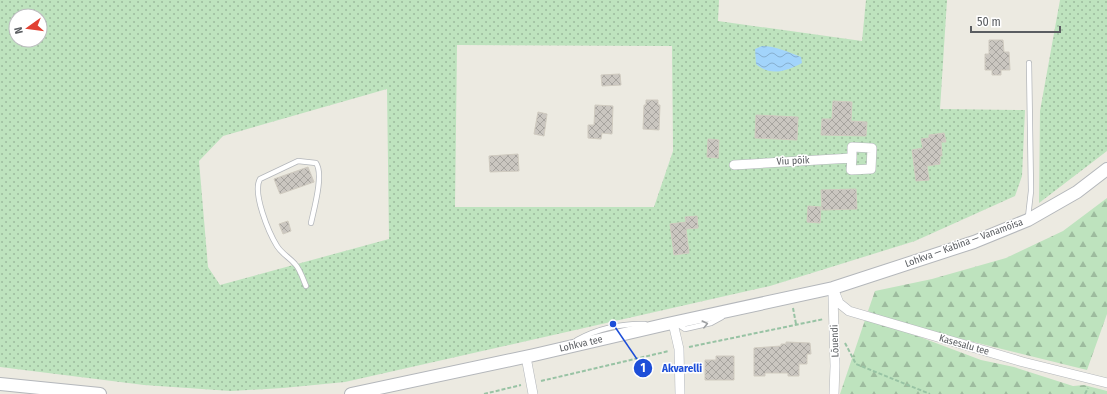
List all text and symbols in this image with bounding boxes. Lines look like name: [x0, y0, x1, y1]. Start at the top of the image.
north arrow: [8, 8, 48, 48]
scale bar: [971, 8, 1060, 34]
text: 50 m: [977, 15, 1001, 29]
text: N: [12, 26, 26, 35]
street label: Viu põik: [776, 154, 810, 168]
street label: Lohkva — Kabina — Vanamõisa: [903, 216, 1025, 270]
one-way arrow: [702, 320, 709, 328]
street label: Lõuendi: [828, 324, 842, 358]
street label: Kasesalu tee: [938, 332, 990, 358]
street label: Lohkva tee: [558, 333, 604, 355]
callout: Akvarelli: [633, 357, 710, 380]
text: 1: [640, 361, 646, 375]
text: Akvarelli: [661, 362, 702, 375]

